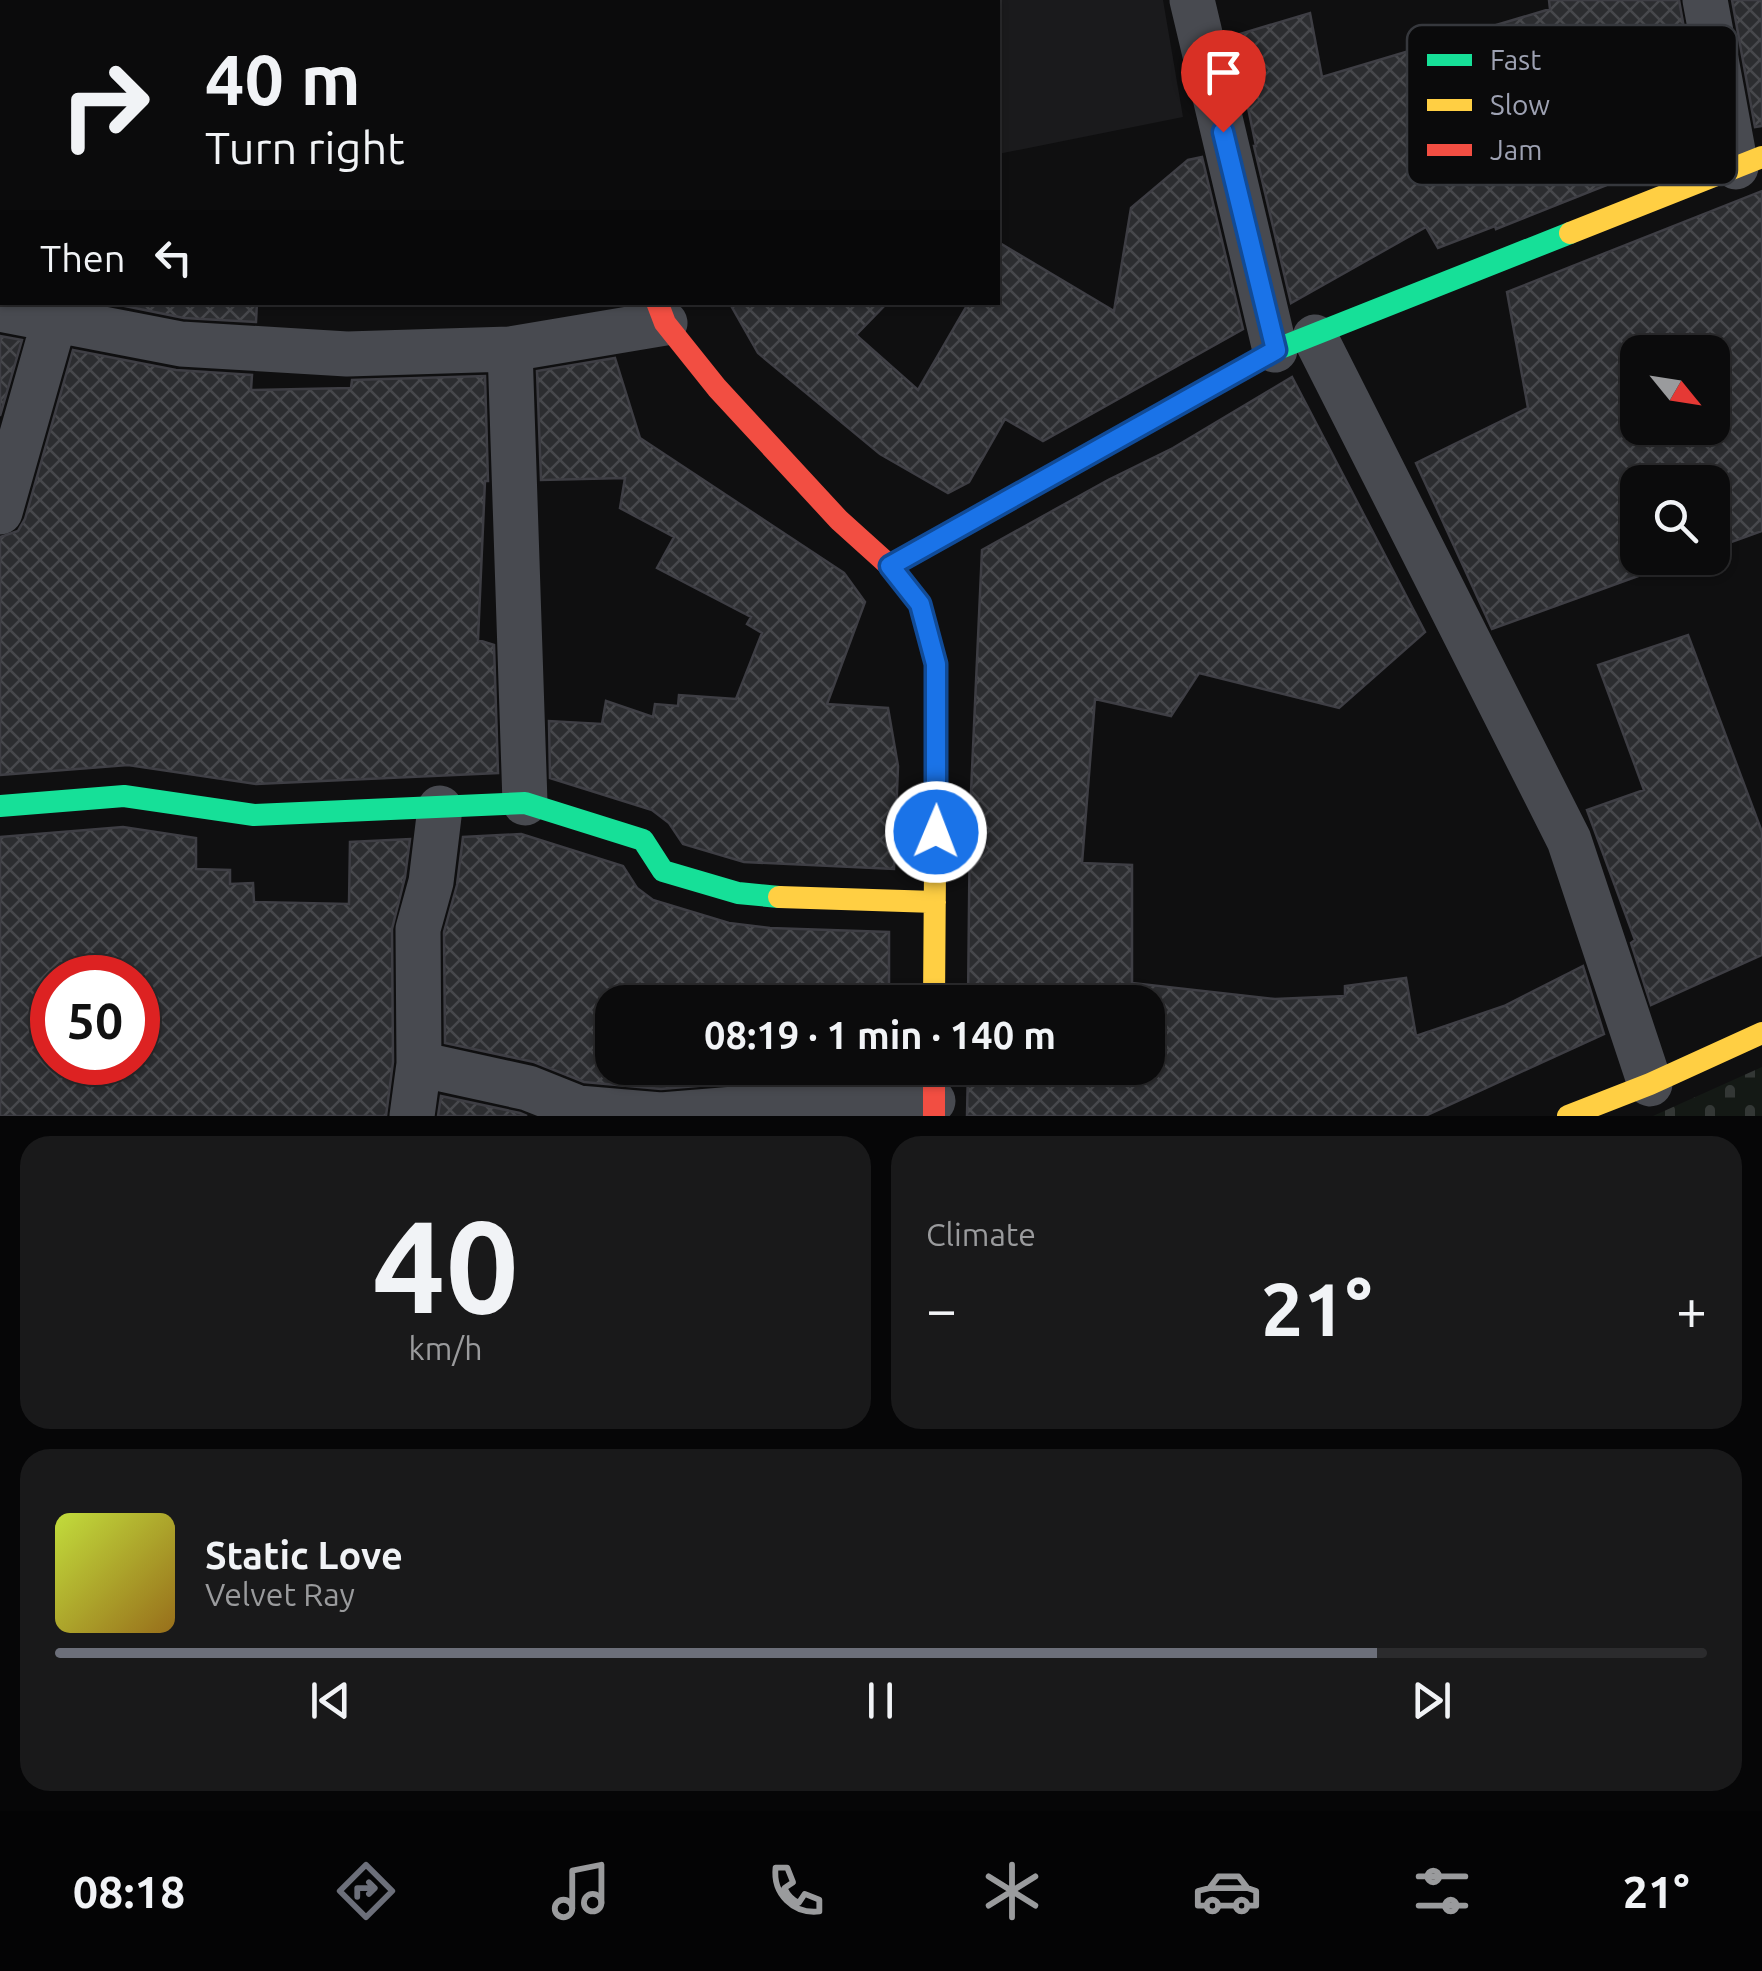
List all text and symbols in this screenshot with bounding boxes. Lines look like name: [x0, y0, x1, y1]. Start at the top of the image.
legend: [1407, 25, 1737, 185]
pin: [1181, 30, 1266, 133]
icon: right: [40, 40, 170, 170]
text: 40 m: [205, 40, 361, 118]
text: Fast: [1490, 44, 1541, 75]
icon: arrive: [1196, 45, 1251, 100]
text: Slow: [1490, 89, 1550, 120]
text: Turn right: [205, 122, 405, 173]
text: Jam: [1490, 134, 1542, 165]
icon: left: [146, 230, 201, 285]
text: Then: [40, 237, 126, 279]
north arrow: [1620, 335, 1730, 445]
map controls: [1620, 335, 1730, 575]
button: search: [1620, 465, 1730, 575]
position arrow: [884, 780, 988, 884]
speed limit sign: 50: [30, 955, 160, 1085]
text: 08:19 · 1 min · 140 m: [704, 1014, 1056, 1056]
text: 40: [372, 1192, 519, 1338]
text: Climate: [926, 1216, 1036, 1252]
text: 21°: [1261, 1266, 1372, 1350]
text: −: [926, 1278, 957, 1339]
text: +: [1676, 1278, 1707, 1339]
text: km/h: [409, 1330, 482, 1366]
text: Static Love: [205, 1534, 403, 1576]
text: Velvet Ray: [205, 1576, 355, 1612]
icon: previous: [303, 1673, 358, 1728]
icon: pause: [853, 1673, 908, 1728]
icon: next: [1404, 1673, 1459, 1728]
icon: directions: [331, 1856, 401, 1926]
icon: music: [546, 1856, 616, 1926]
icon: phone: [761, 1856, 831, 1926]
icon: climate: [977, 1856, 1047, 1926]
icon: car: [1192, 1856, 1262, 1926]
icon: filters: [1407, 1856, 1477, 1926]
text: 08:18: [73, 1866, 185, 1917]
text: 21°: [1623, 1866, 1689, 1917]

